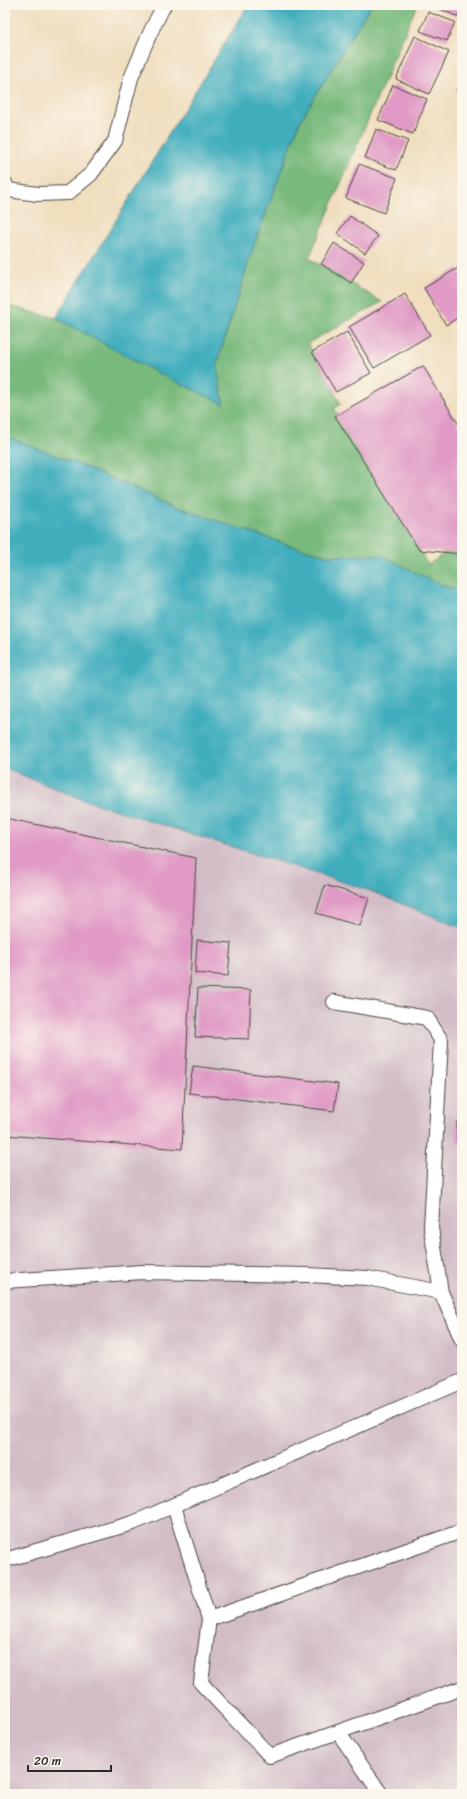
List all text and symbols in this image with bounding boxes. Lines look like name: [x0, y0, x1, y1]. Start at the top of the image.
scale bar: [28, 1747, 111, 1773]
text: 20 m: [34, 1750, 61, 1772]

